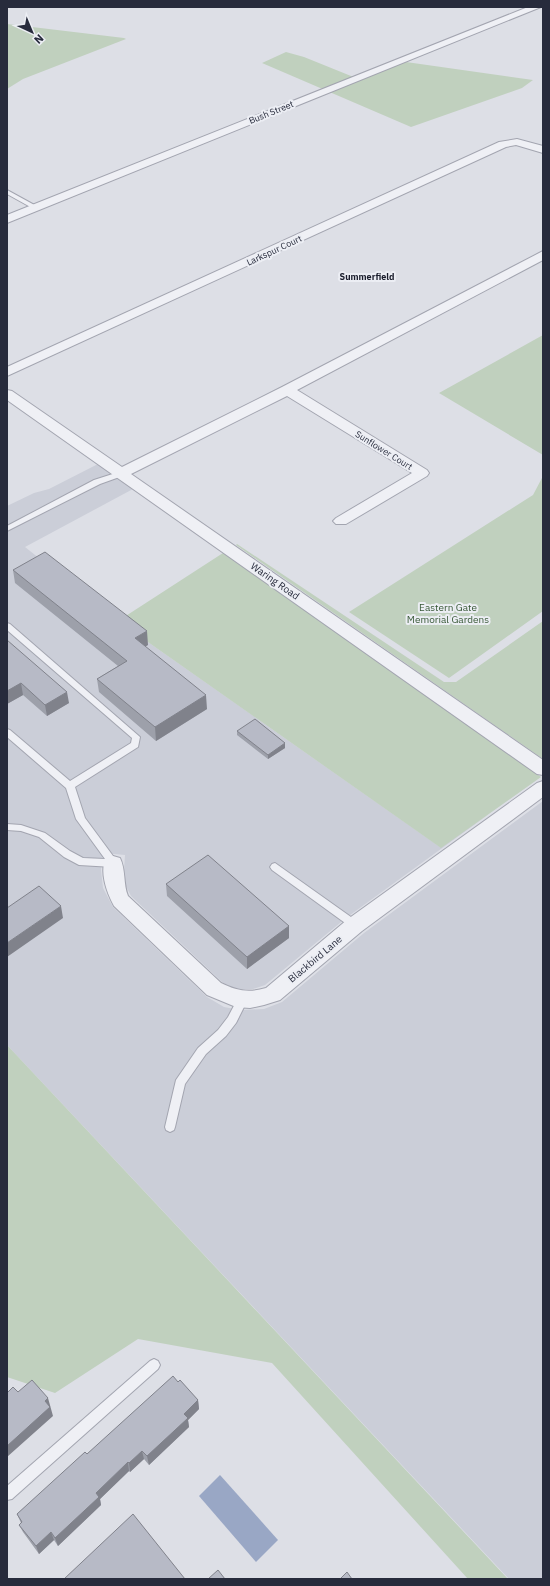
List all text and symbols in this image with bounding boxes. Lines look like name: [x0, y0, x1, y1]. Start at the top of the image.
north arrow: [12, 12, 52, 52]
text: N: [31, 31, 47, 47]
street label: Bush Street: [247, 98, 295, 126]
street label: Larkspur Court: [245, 232, 303, 268]
district label: Summerfield: [340, 271, 394, 282]
street label: Sunflower Court: [353, 428, 415, 472]
street label: Waring Road: [248, 559, 302, 603]
park label: Eastern Gate Memorial Gardens: [407, 601, 489, 626]
street label: Blackbird Lane: [285, 932, 345, 985]

